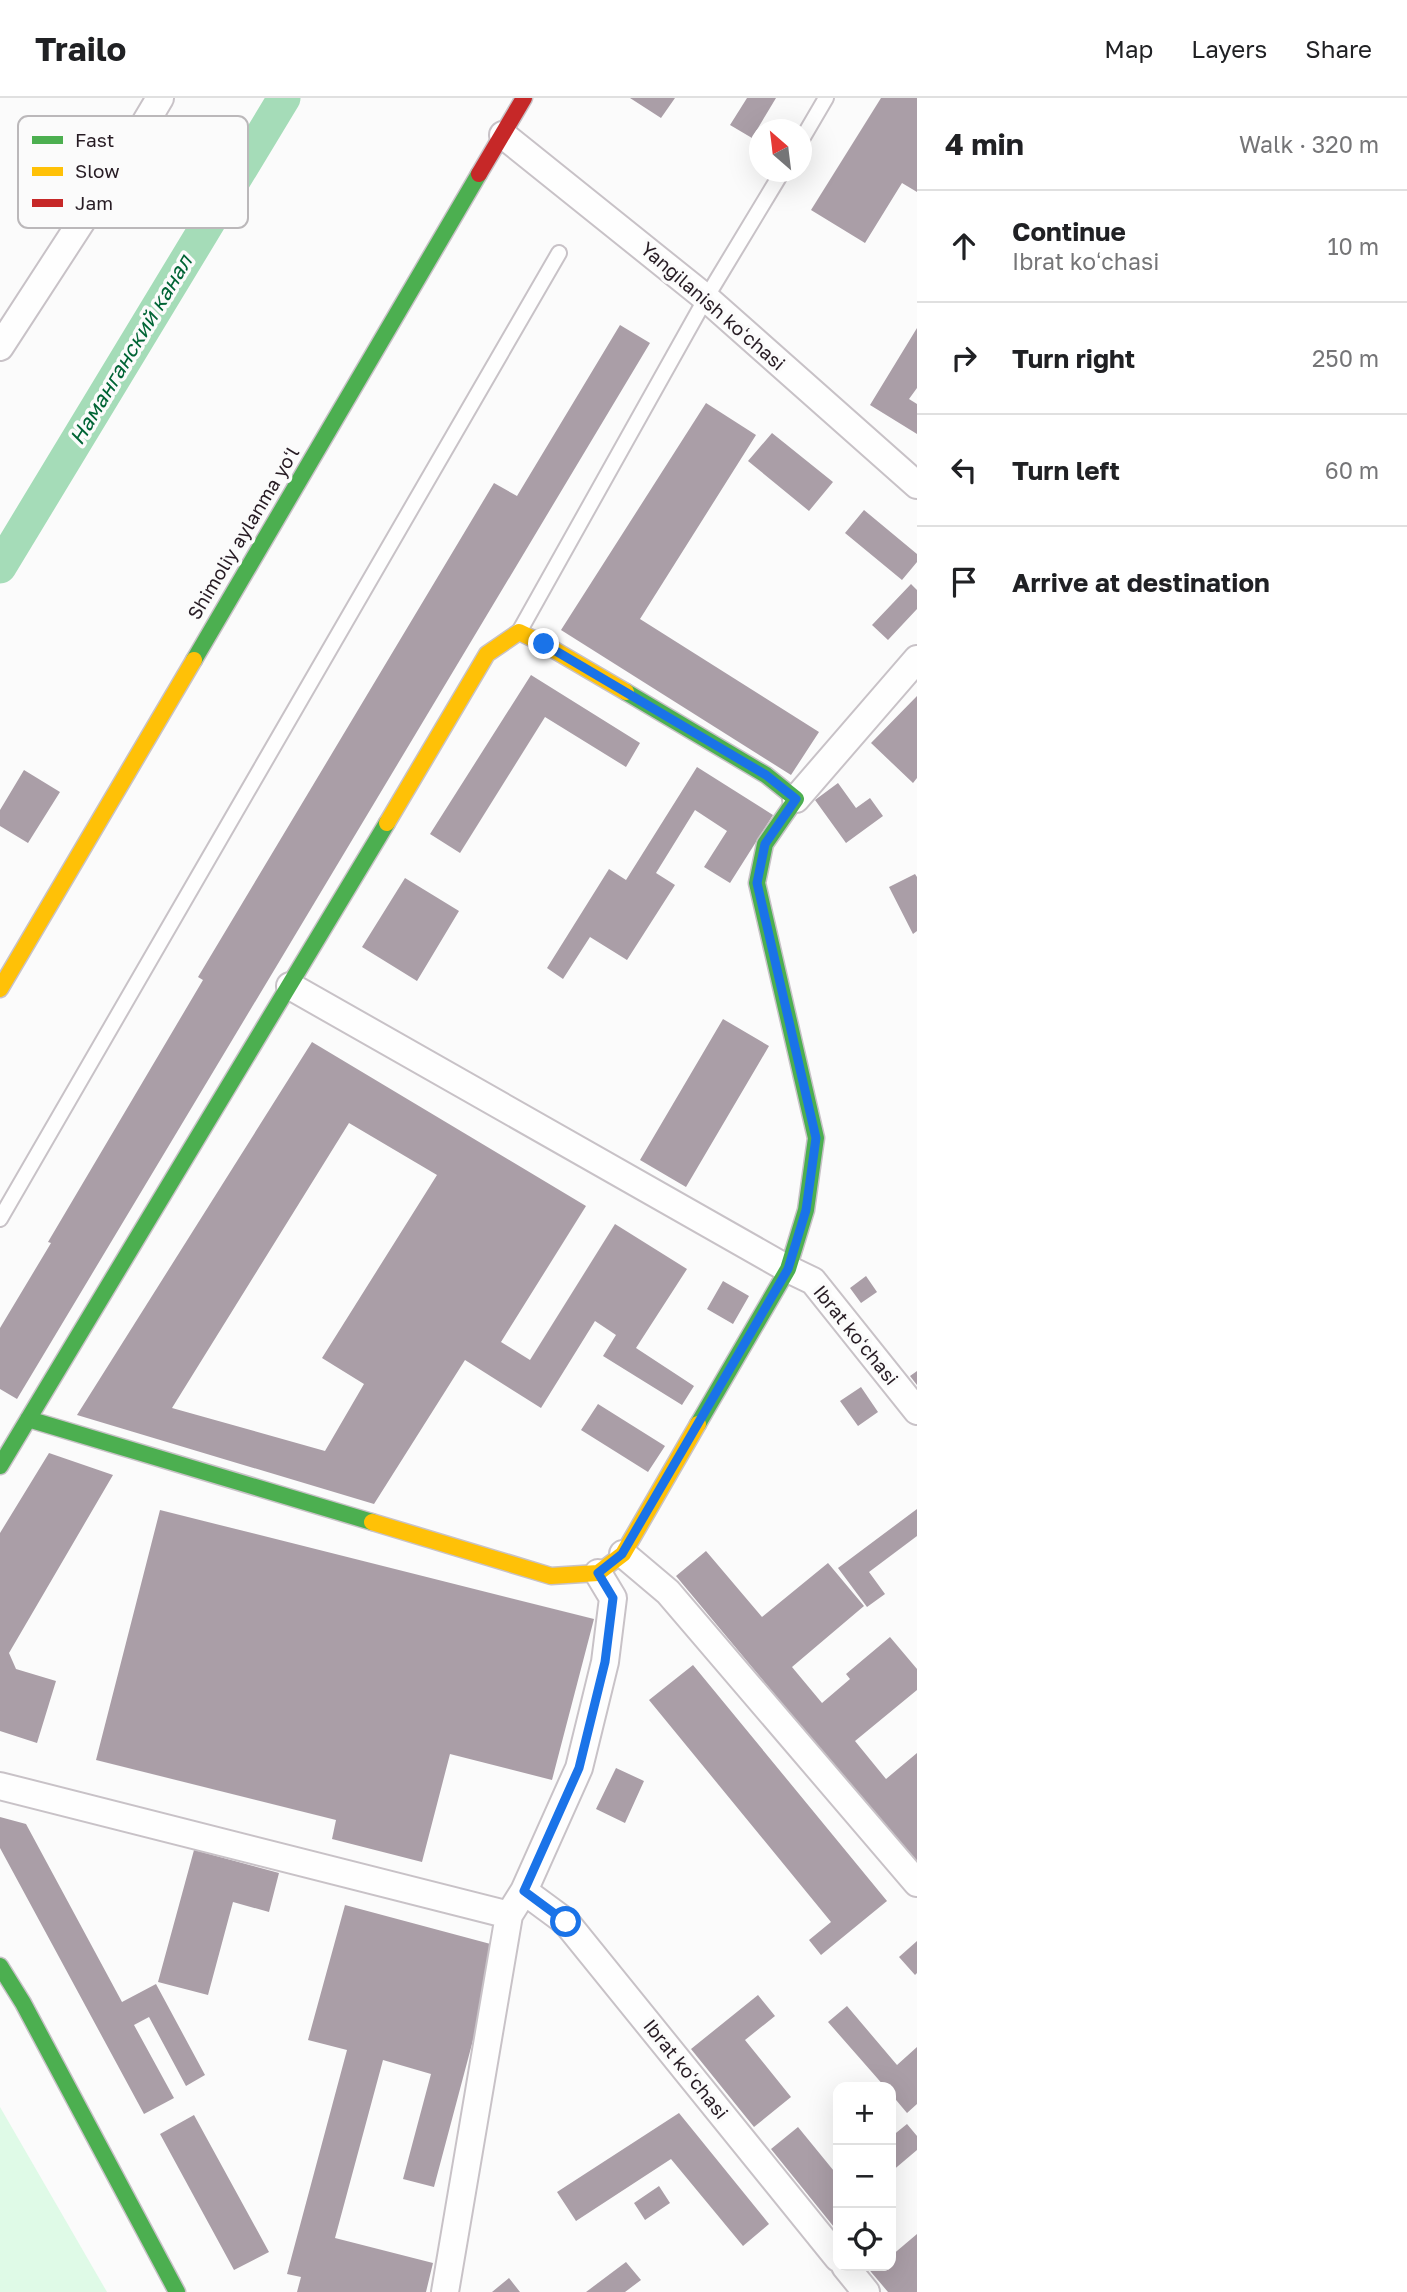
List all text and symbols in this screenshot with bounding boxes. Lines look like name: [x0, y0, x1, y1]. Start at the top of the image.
text: Trailo: [35, 29, 126, 68]
text: Map: [1104, 34, 1153, 63]
text: Layers: [1191, 34, 1267, 63]
text: Share: [1305, 34, 1372, 63]
legend: [18, 116, 248, 228]
north arrow: [749, 119, 812, 182]
text: 4 min: [945, 126, 1024, 162]
text: Fast: [75, 128, 114, 151]
text: Walk · 320 m: [1239, 130, 1379, 158]
text: Slow: [75, 159, 120, 182]
text: Jam: [75, 191, 113, 214]
text: Continue: [1012, 216, 1126, 247]
icon: ahead: [945, 227, 983, 265]
text: 10 m: [1327, 232, 1379, 260]
street label: Yangilanish koʻchasi: [636, 237, 790, 375]
text: Ibrat koʻchasi: [1012, 247, 1159, 275]
water label: Наманганский канал: [63, 248, 198, 449]
icon: right: [945, 339, 983, 377]
text: Turn right: [1012, 343, 1135, 374]
text: 250 m: [1312, 344, 1379, 372]
street label: Shimoliy aylanma yoʻl: [182, 442, 303, 623]
icon: left: [945, 451, 983, 489]
text: Turn left: [1012, 455, 1120, 486]
text: 60 m: [1325, 456, 1379, 484]
icon: arrive: [945, 563, 983, 601]
text: Arrive at destination: [1012, 567, 1270, 598]
route end: [528, 628, 559, 659]
street label: Ibrat koʻchasi: [809, 1280, 904, 1389]
route start: [550, 1906, 581, 1937]
street label: Ibrat koʻchasi: [639, 2014, 734, 2123]
map controls: [833, 2082, 896, 2271]
button: +: [833, 2082, 896, 2145]
button: −: [833, 2145, 896, 2208]
button: locate: [833, 2208, 896, 2271]

